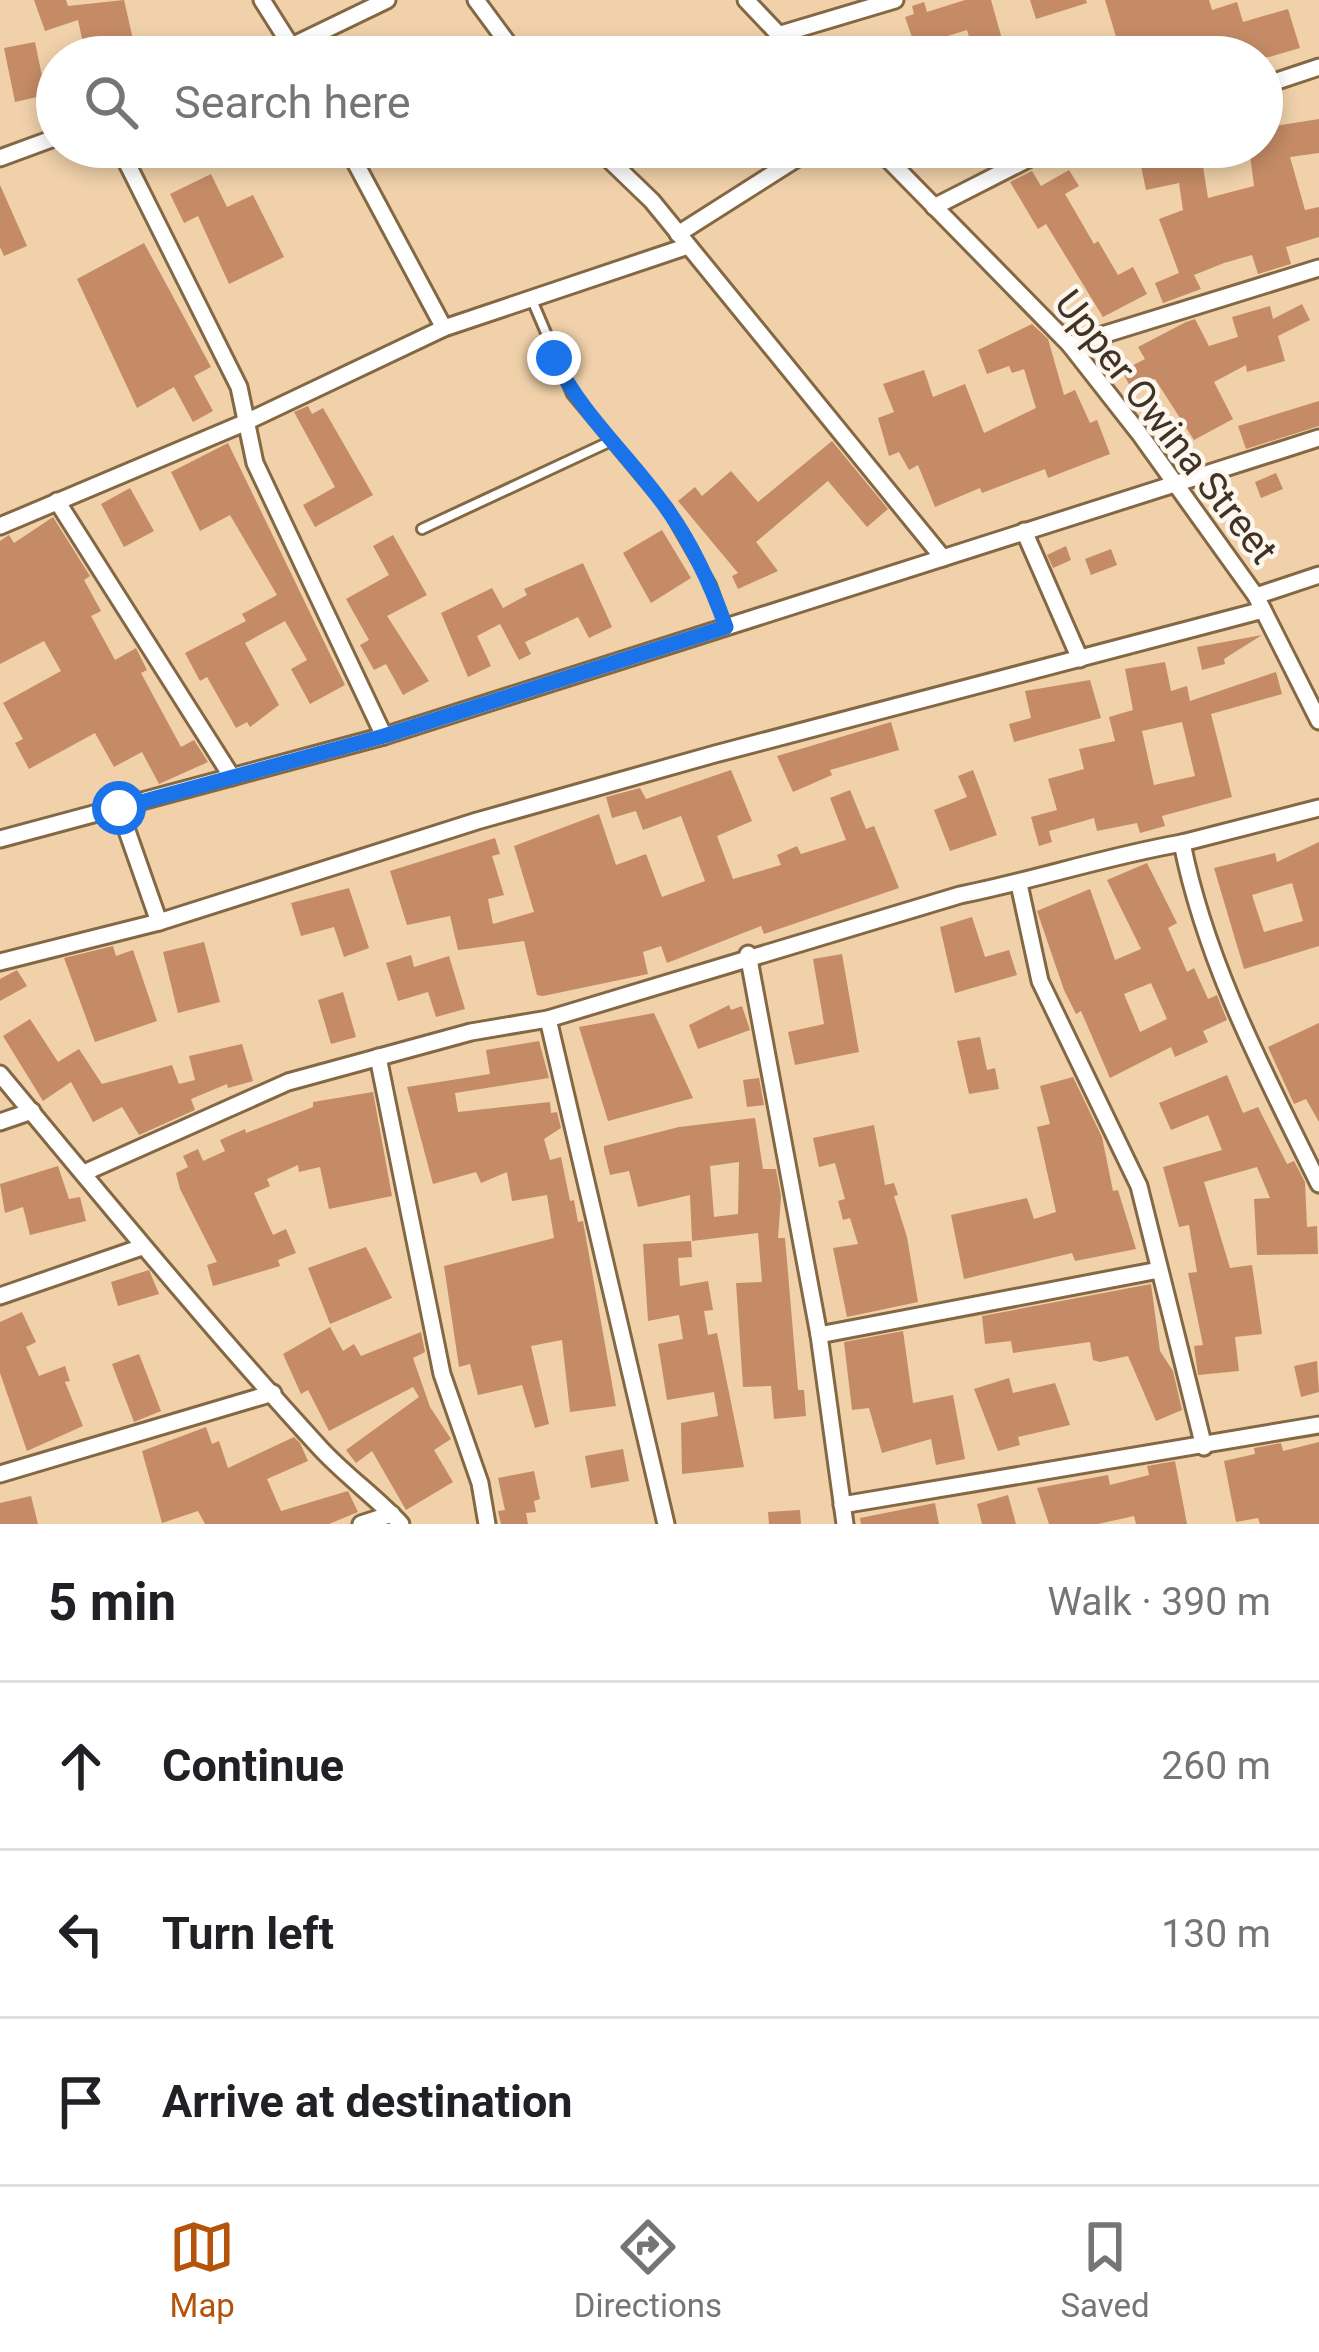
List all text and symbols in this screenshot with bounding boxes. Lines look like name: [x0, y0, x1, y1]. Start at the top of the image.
search box: [36, 36, 1283, 168]
icon: search: [78, 69, 144, 135]
text: Search here: [174, 76, 411, 129]
street label: Upper Owina Street: [1045, 281, 1287, 573]
route end: [527, 331, 581, 385]
route start: [92, 781, 146, 835]
text: 5 min: [48, 1573, 176, 1632]
text: Walk · 390 m: [1047, 1579, 1271, 1625]
icon: ahead: [48, 1733, 114, 1799]
text: Continue: [162, 1739, 344, 1792]
text: 260 m: [1161, 1743, 1271, 1789]
icon: left: [48, 1901, 114, 1967]
text: Turn left: [162, 1907, 334, 1960]
text: 130 m: [1161, 1911, 1271, 1957]
icon: arrive: [48, 2069, 114, 2135]
text: Arrive at destination: [162, 2075, 573, 2128]
tab: Map: [169, 2214, 235, 2325]
tab: Directions: [574, 2214, 722, 2325]
tab: Saved: [1061, 2214, 1150, 2325]

